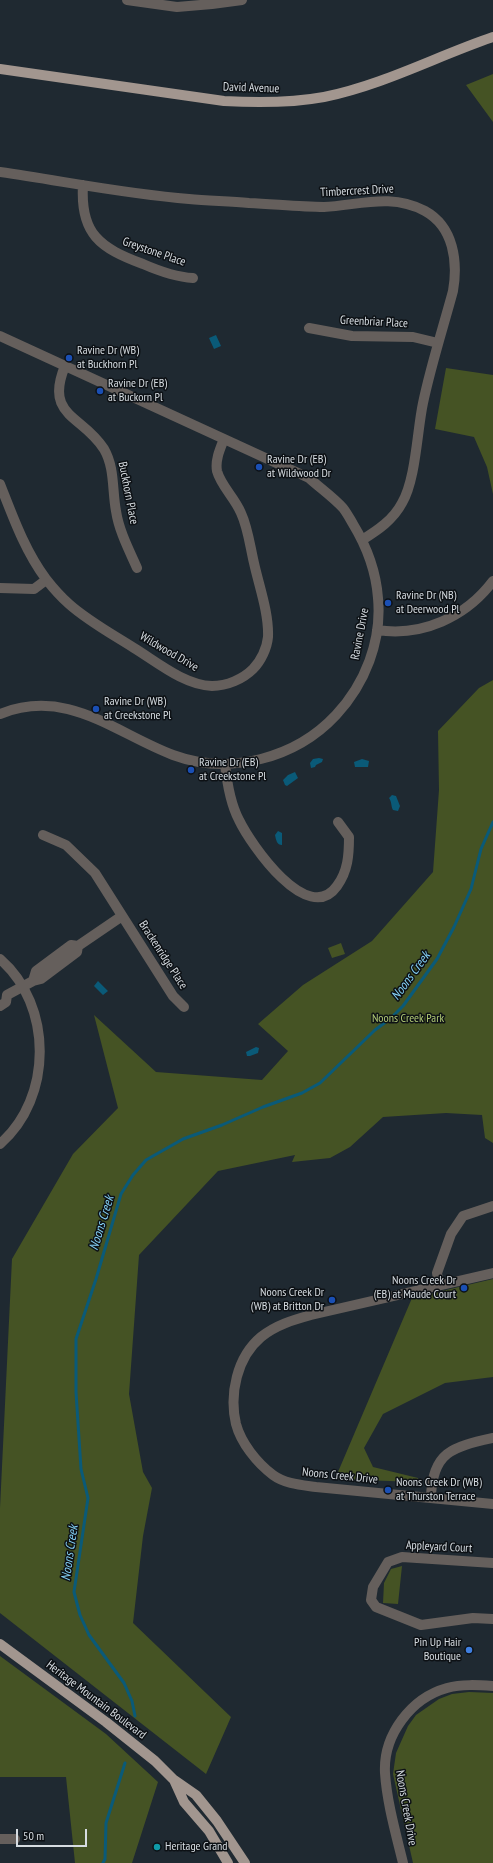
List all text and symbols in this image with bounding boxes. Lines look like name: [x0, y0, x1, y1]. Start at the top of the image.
street label: David Avenue: [223, 80, 279, 96]
street label: Timbercrest Drive: [320, 182, 394, 200]
street label: Greystone Place: [121, 234, 187, 270]
street label: Greenbriar Place: [340, 313, 408, 331]
place label: Ravine Dr (WB) at Buckhorn Pl: [77, 344, 139, 372]
marker: Ravine Dr (WB) at Buckhorn Pl: [64, 353, 74, 363]
place label: Ravine Dr (EB) at Buckorn Pl: [108, 377, 167, 405]
marker: Ravine Dr (EB) at Buckorn Pl: [95, 386, 105, 396]
place label: Ravine Dr (EB) at Wildwood Dr: [267, 453, 331, 481]
street label: Buckhorn Place: [115, 461, 141, 525]
marker: Ravine Dr (EB) at Wildwood Dr: [254, 462, 264, 472]
place label: Ravine Dr (NB) at Deerwood Pl: [396, 589, 459, 617]
marker: Ravine Dr (NB) at Deerwood Pl: [383, 598, 393, 608]
street label: Ravine Drive: [348, 607, 372, 661]
street label: Wildwood Drive: [137, 629, 201, 675]
place label: Ravine Dr (WB) at Creekstone Pl: [104, 695, 171, 723]
marker: Ravine Dr (WB) at Creekstone Pl: [91, 704, 101, 714]
place label: Ravine Dr (EB) at Creekstone Pl: [199, 756, 266, 784]
marker: Ravine Dr (EB) at Creekstone Pl: [186, 765, 196, 775]
street label: Brackenridge Place: [136, 918, 190, 992]
water label: Noons Creek: [388, 949, 434, 1003]
park label: Noons Creek Park: [372, 1012, 444, 1026]
water label: Noons Creek: [86, 1194, 118, 1252]
place label: Noons Creek Dr (EB) at Maude Court: [374, 1274, 456, 1302]
marker: Noons Creek Dr (EB) at Maude Court: [459, 1283, 469, 1293]
place label: Noons Creek Dr (WB) at Britton Dr: [251, 1286, 324, 1314]
marker: Noons Creek Dr (WB) at Britton Dr: [327, 1295, 337, 1305]
street label: Noons Creek Drive: [301, 1465, 379, 1487]
place label: Noons Creek Dr (WB) at Thurston Terrace: [396, 1476, 482, 1504]
marker: Noons Creek Dr (WB) at Thurston Terrace: [383, 1485, 393, 1495]
water label: Noons Creek: [58, 1524, 82, 1582]
street label: Appleyard Court: [405, 1538, 473, 1556]
place label: Pin Up Hair Boutique: [414, 1636, 461, 1664]
marker: Pin Up Hair Boutique: [464, 1645, 474, 1655]
street label: Heritage Mountain Boulevard: [43, 1658, 149, 1742]
street label: Noons Creek Drive: [392, 1769, 420, 1847]
scale bar: [18, 1821, 89, 1847]
text: 50 m: [23, 1828, 44, 1843]
place label: Heritage Grand: [165, 1840, 228, 1854]
marker: Heritage Grand: [152, 1842, 162, 1852]

